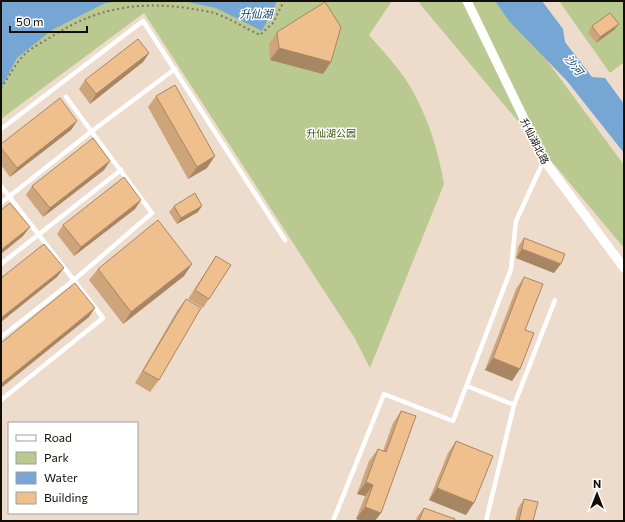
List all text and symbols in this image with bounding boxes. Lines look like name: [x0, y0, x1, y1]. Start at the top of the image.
water label: 升仙湖: [240, 7, 274, 20]
scale bar: [10, 8, 87, 34]
text: 50 m: [16, 14, 44, 28]
water label: 沙河: [562, 52, 588, 79]
street label: 升仙湖北路: [518, 116, 552, 166]
park label: 升仙湖公园: [306, 127, 356, 139]
legend: [8, 422, 138, 514]
text: Road: [44, 430, 72, 444]
text: Park: [44, 450, 70, 464]
text: Water: [44, 470, 78, 484]
north arrow: [577, 474, 617, 514]
text: N: [593, 477, 601, 490]
text: Building: [44, 490, 88, 504]

